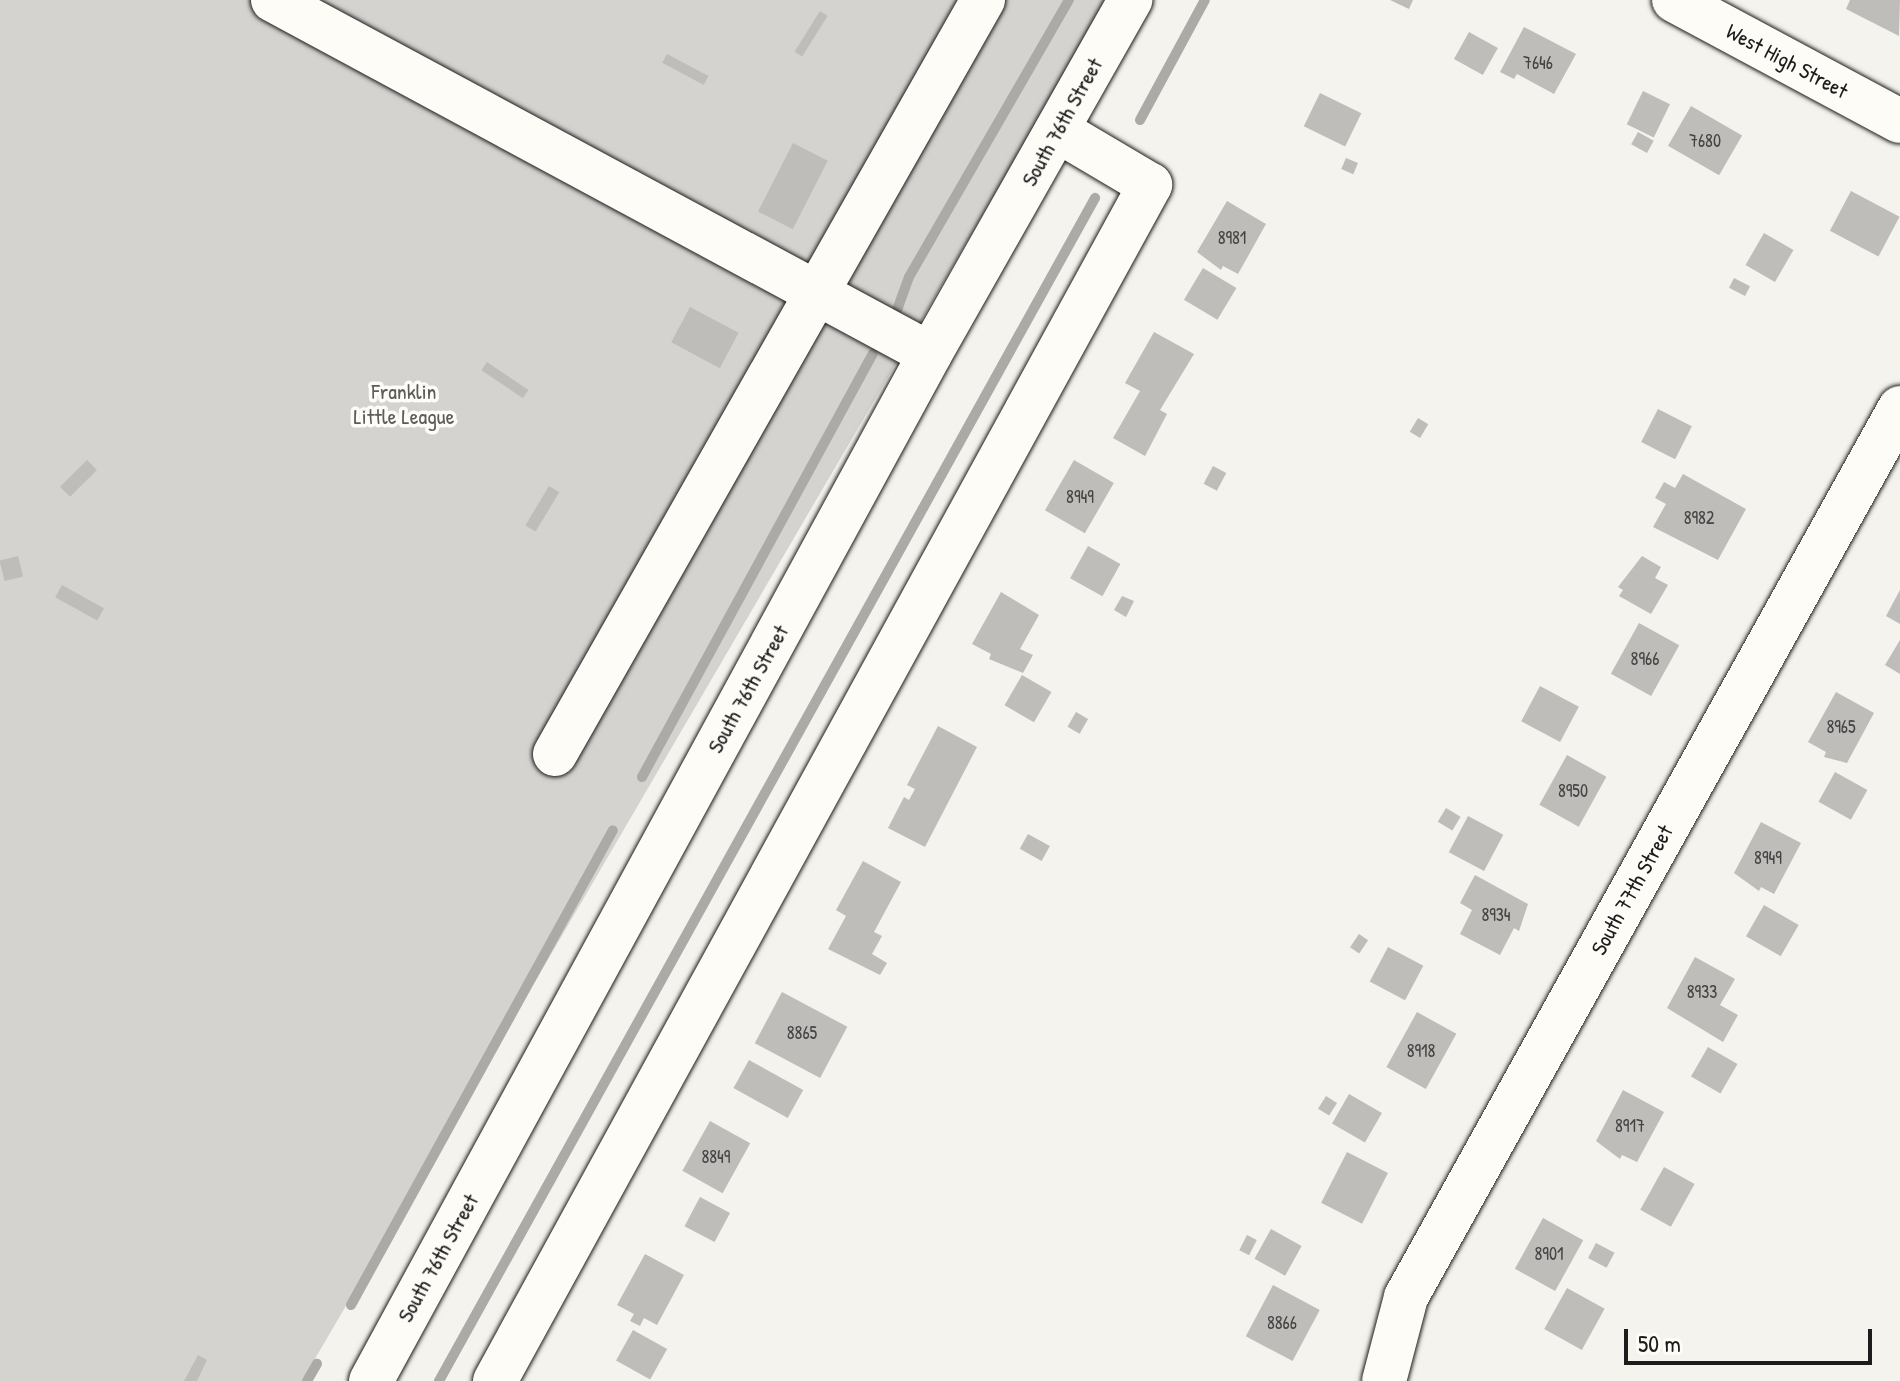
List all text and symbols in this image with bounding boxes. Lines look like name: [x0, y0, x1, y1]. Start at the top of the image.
street label: West High Street: [1722, 18, 1852, 104]
house number: 7646: [1523, 52, 1553, 74]
street label: South 76th Street: [1016, 53, 1108, 191]
house number: 7680: [1689, 130, 1721, 152]
house number: 8981: [1218, 227, 1246, 249]
park label: Franklin Little League: [354, 378, 454, 430]
house number: 8949: [1066, 486, 1094, 508]
house number: 8982: [1684, 507, 1714, 529]
street label: South 76th Street: [702, 620, 794, 758]
house number: 8966: [1631, 648, 1659, 670]
house number: 8965: [1826, 716, 1856, 738]
house number: 8950: [1558, 780, 1588, 802]
street label: South 77th Street: [1585, 820, 1679, 960]
house number: 8949: [1754, 847, 1782, 869]
house number: 8934: [1481, 904, 1511, 926]
house number: 8933: [1687, 981, 1717, 1003]
house number: 8865: [787, 1022, 817, 1044]
house number: 8918: [1407, 1040, 1435, 1062]
house number: 8917: [1615, 1115, 1645, 1137]
house number: 8849: [702, 1146, 730, 1168]
street label: South 76th Street: [392, 1189, 484, 1327]
house number: 8901: [1535, 1243, 1563, 1265]
house number: 8866: [1267, 1312, 1297, 1334]
scale bar: [1628, 1313, 1876, 1363]
text: 50 m: [1638, 1327, 1681, 1359]

